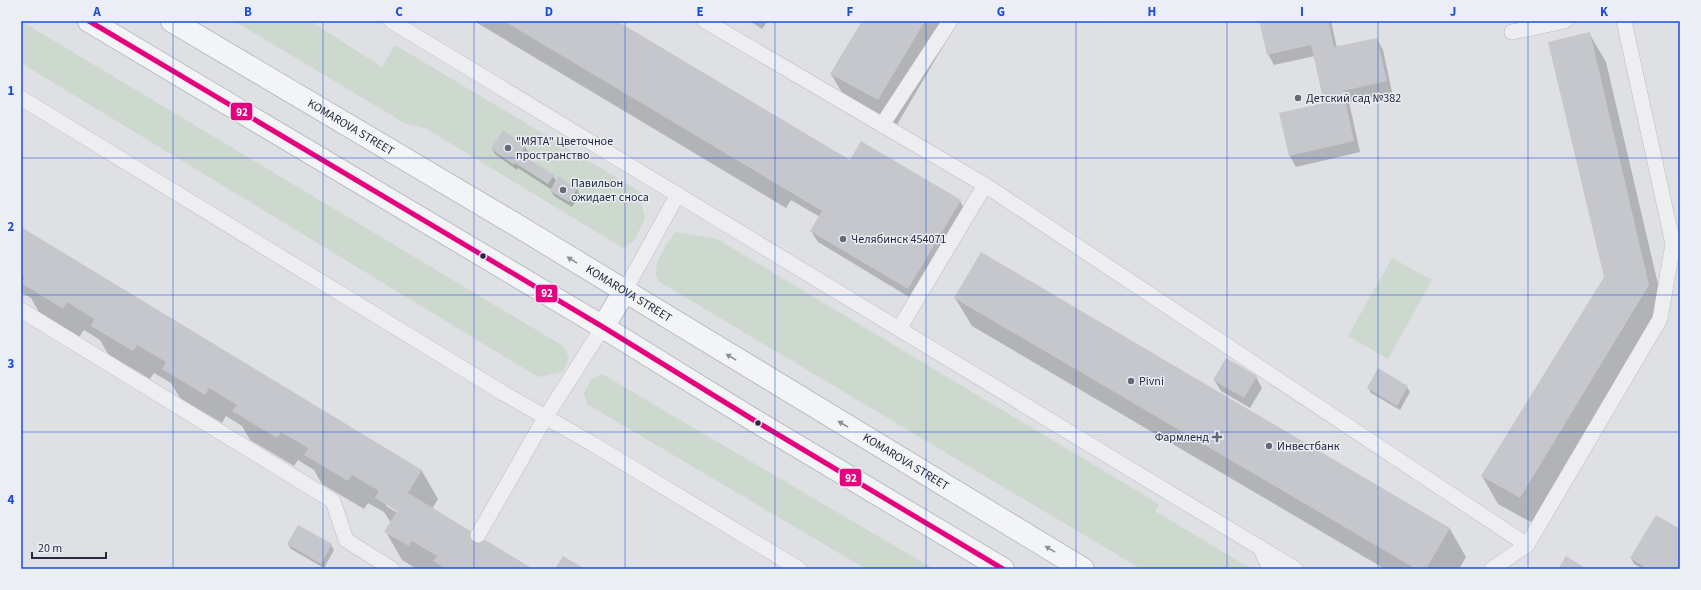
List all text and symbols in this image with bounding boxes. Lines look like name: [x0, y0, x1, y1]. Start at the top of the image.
text: A: [92, 3, 101, 21]
text: B: [244, 3, 252, 21]
text: C: [395, 3, 403, 21]
text: D: [545, 3, 553, 21]
text: E: [696, 3, 704, 21]
text: F: [847, 3, 854, 21]
text: G: [997, 3, 1005, 21]
text: H: [1148, 3, 1156, 21]
text: I: [1300, 3, 1304, 21]
text: J: [1450, 3, 1456, 21]
text: K: [1600, 3, 1609, 21]
text: 1: [8, 82, 15, 100]
place label: Детский сад №382: [1306, 90, 1401, 107]
marker: Детский сад №382: [1293, 93, 1303, 103]
street label: KOMAROVA STREET: [304, 95, 398, 160]
line badge: 92: [230, 102, 253, 121]
text: 92: [236, 105, 248, 120]
place label: "МЯТА" Цветочное пространство: [516, 133, 613, 164]
marker: "МЯТА" Цветочное пространство: [503, 143, 513, 153]
place label: Павильон ожидает сноса: [571, 175, 649, 206]
marker: Павильон ожидает сноса: [558, 185, 568, 195]
text: 2: [8, 218, 15, 236]
place label: Челябинск 454071: [851, 231, 946, 248]
marker: Челябинск 454071: [838, 234, 848, 244]
unlabelled marker: [478, 251, 488, 261]
one-way arrow: [567, 256, 577, 264]
street label: KOMAROVA STREET: [582, 261, 676, 327]
line badge: 92: [535, 284, 558, 303]
text: 92: [541, 286, 553, 301]
one-way arrow: [725, 353, 737, 360]
text: 3: [8, 355, 15, 373]
place label: Pivni: [1139, 373, 1164, 390]
marker: Pivni: [1126, 376, 1136, 386]
unlabelled marker: [753, 418, 763, 428]
one-way arrow: [837, 420, 849, 427]
street label: KOMAROVA STREET: [859, 429, 953, 495]
place label: Фармленд: [1155, 429, 1210, 446]
marker: Фармленд: [1212, 432, 1222, 442]
place label: Инвестбанк: [1277, 438, 1340, 455]
marker: Инвестбанк: [1264, 441, 1274, 451]
line badge: 92: [839, 468, 862, 487]
text: 92: [845, 471, 857, 486]
text: 4: [8, 491, 15, 509]
scale bar: [32, 534, 106, 560]
text: 20 m: [38, 540, 62, 557]
one-way arrow: [1044, 545, 1056, 552]

